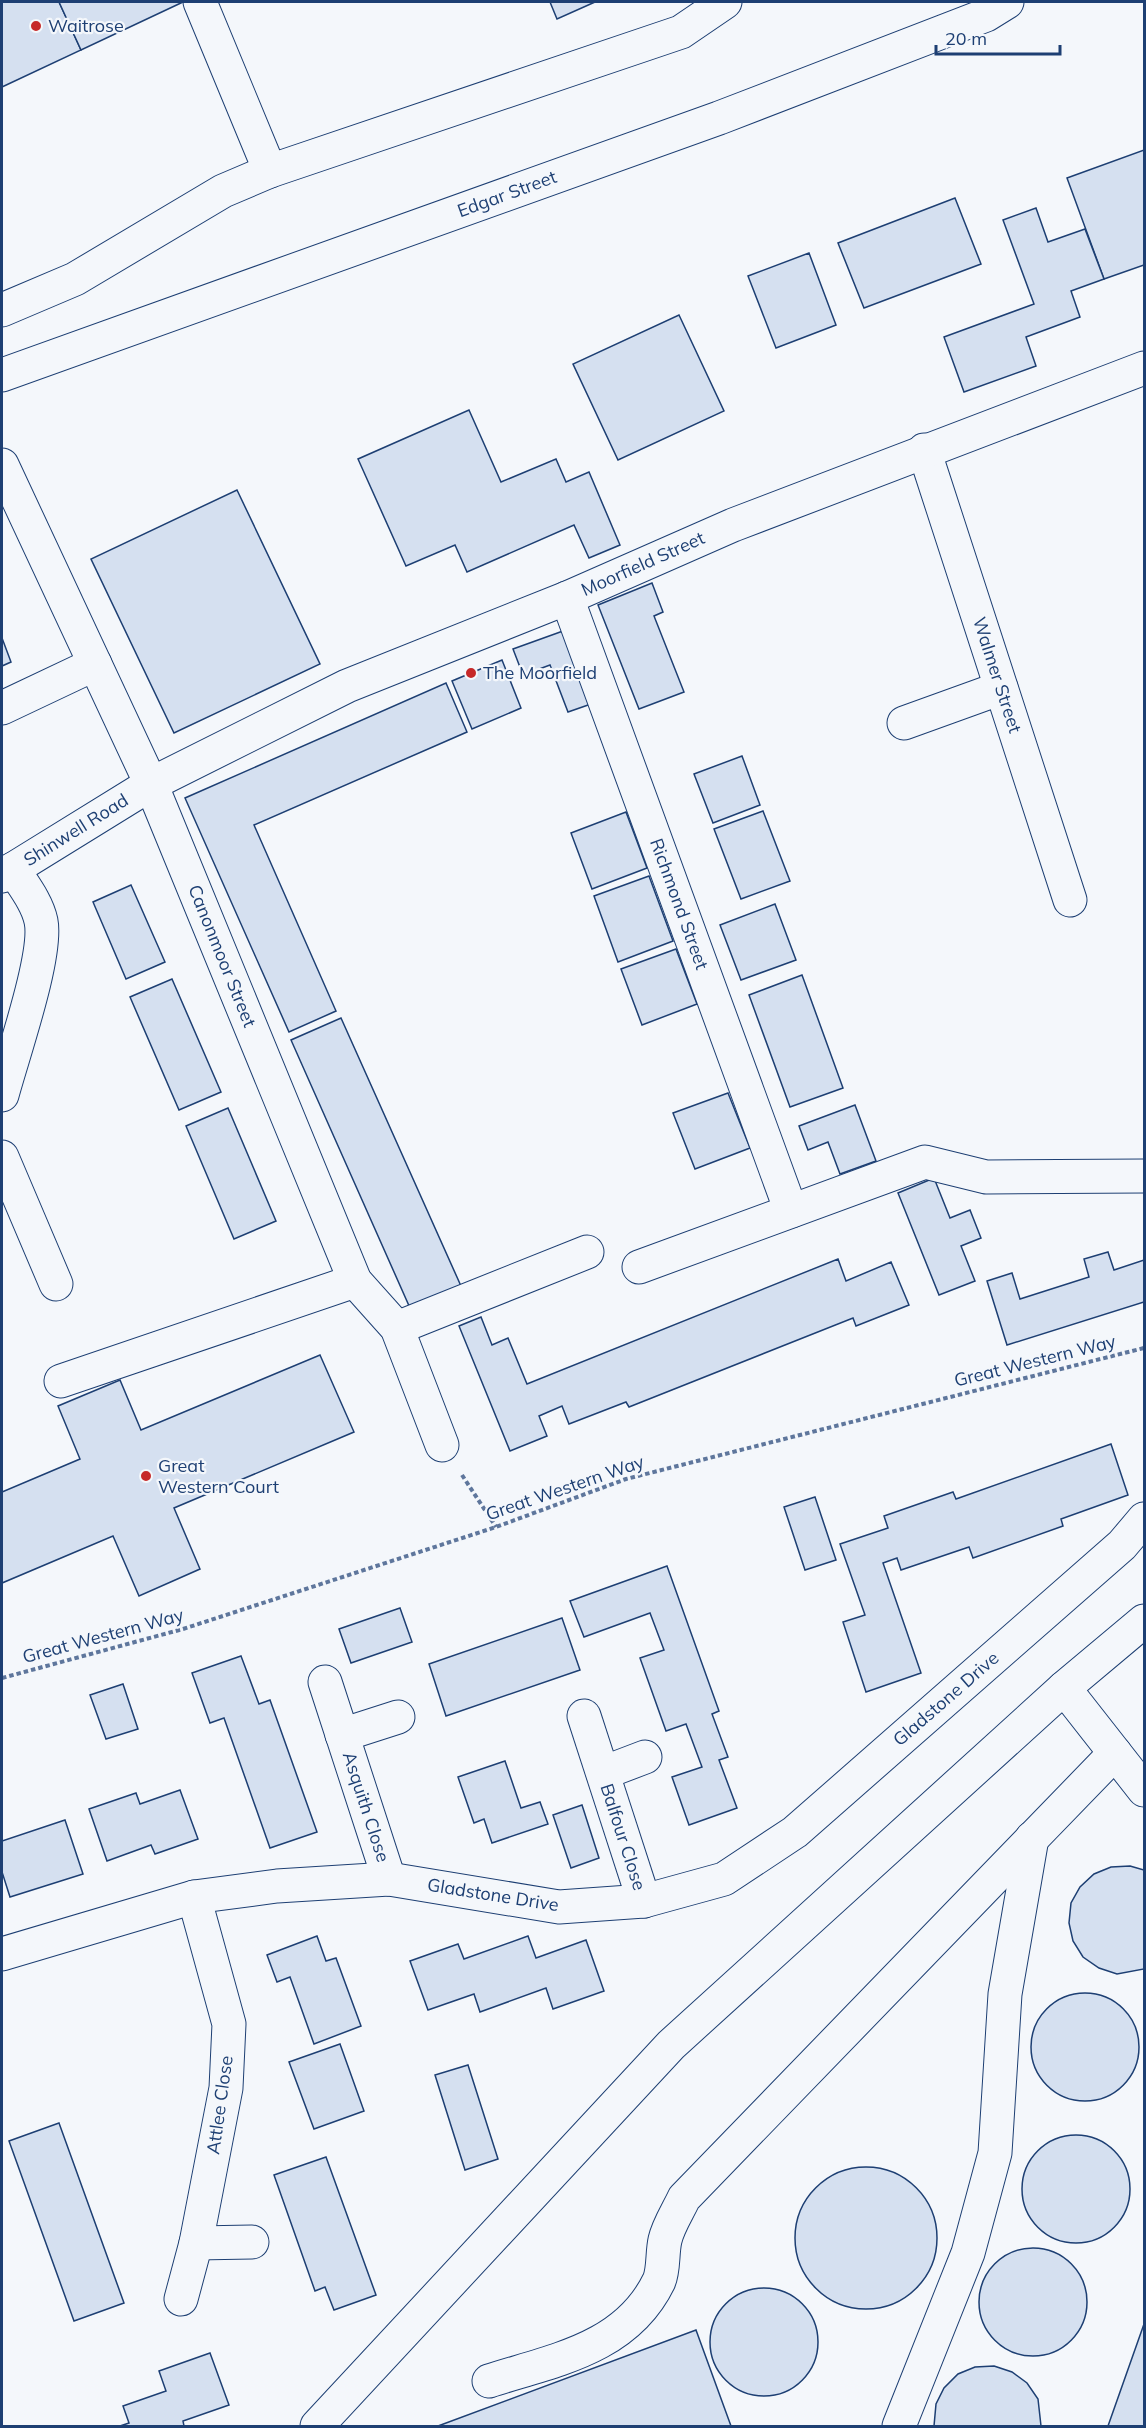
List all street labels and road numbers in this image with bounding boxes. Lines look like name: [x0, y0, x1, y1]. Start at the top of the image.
street label: Edgar Street: [454, 165, 560, 222]
street label: Moorfield Street: [578, 526, 708, 601]
street label: Walmer Street: [968, 614, 1027, 736]
street label: Shinwell Road: [19, 788, 132, 871]
street label: Richmond Street: [645, 835, 714, 973]
street label: Canonmoor Street: [183, 881, 262, 1030]
street label: Great Western Way: [952, 1329, 1119, 1392]
street label: Great Western Way: [483, 1450, 647, 1525]
street label: Great Western Way: [20, 1603, 186, 1668]
street label: Gladstone Drive: [888, 1646, 1003, 1751]
street label: Asquith Close: [338, 1749, 395, 1865]
street label: Balfour Close: [595, 1781, 652, 1893]
street label: Gladstone Drive: [426, 1873, 561, 1916]
street label: Attlee Close: [201, 2054, 238, 2156]

